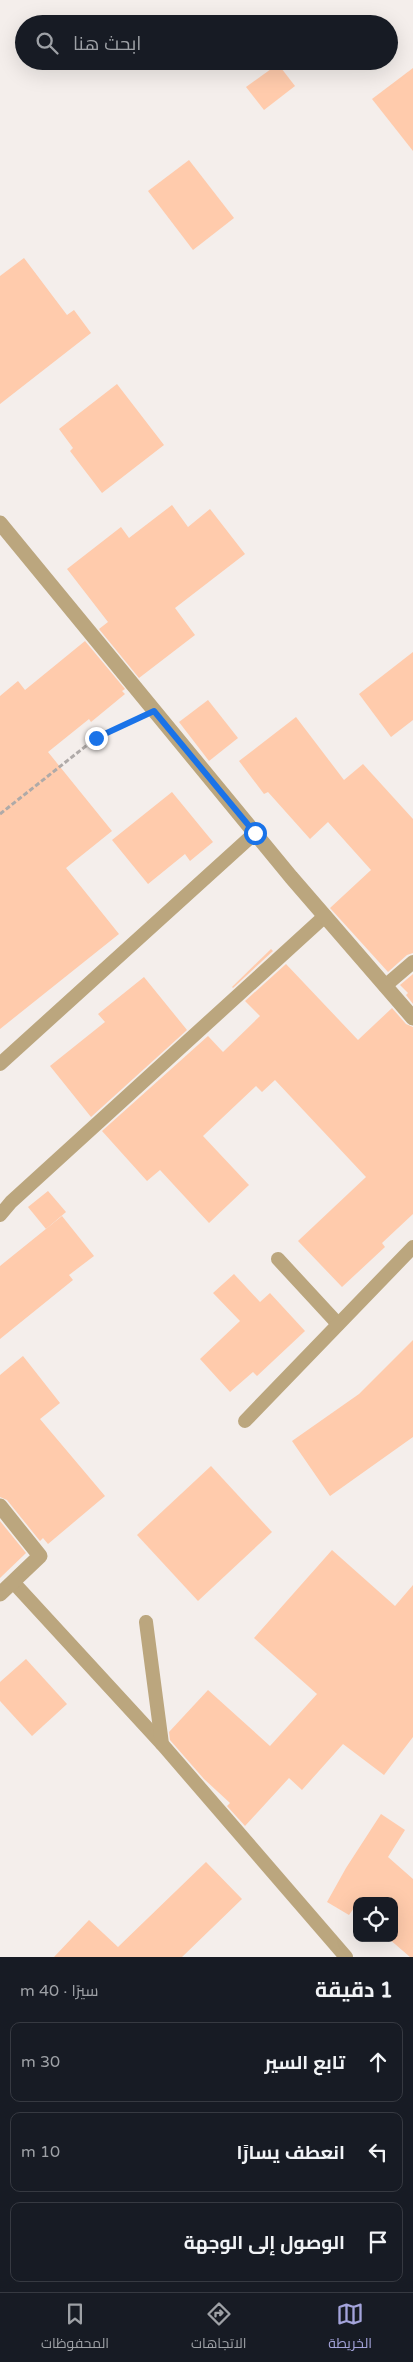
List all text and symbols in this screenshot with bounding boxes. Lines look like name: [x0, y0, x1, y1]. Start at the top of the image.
search box: [15, 15, 398, 70]
icon: search: [33, 29, 61, 57]
text: ابحث هنا: [73, 33, 141, 55]
route end: [85, 727, 108, 750]
route start: [244, 822, 267, 845]
map controls: [353, 1897, 398, 1942]
button: locate: [353, 1897, 398, 1942]
text: 1 دقيقة: [315, 1978, 393, 2003]
text: سيرًا · 40 m: [20, 1981, 99, 2001]
icon: ahead: [364, 2048, 392, 2076]
text: 30 m: [21, 2052, 60, 2072]
text: تابع السير: [265, 2052, 345, 2074]
icon: left: [364, 2138, 392, 2166]
text: 10 m: [21, 2142, 60, 2162]
text: انعطف يسارًا: [236, 2142, 345, 2164]
icon: arrive: [364, 2228, 392, 2256]
text: الوصول إلى الوجهة: [184, 2232, 345, 2254]
tab: المحفوظات: [41, 2300, 109, 2356]
tab: الاتجاهات: [191, 2300, 246, 2356]
tab: الخريطة: [328, 2300, 372, 2356]

